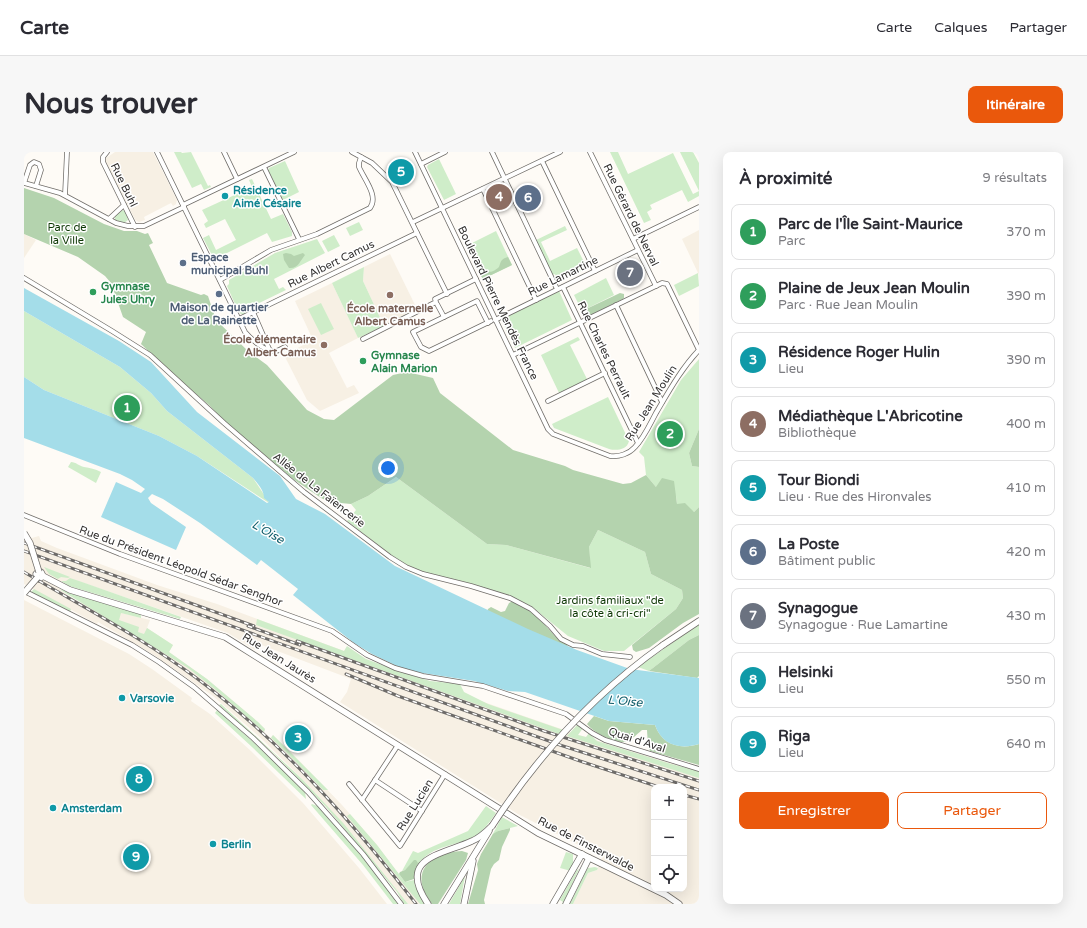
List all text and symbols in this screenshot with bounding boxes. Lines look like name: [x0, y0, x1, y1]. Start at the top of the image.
text: Carte: [20, 17, 69, 39]
text: Carte: [876, 19, 912, 36]
text: Calques: [934, 19, 987, 36]
text: Partager: [1009, 19, 1067, 36]
button: Itinéraire: [968, 86, 1063, 123]
text: Nous trouver: [24, 87, 197, 121]
pin: 5: [388, 157, 414, 187]
street label: Rue Buhl: [108, 161, 140, 209]
street label: Rue Gérard de Nerval: [601, 162, 661, 268]
text: À proximité: [739, 168, 832, 189]
text: 9 résultats: [983, 170, 1047, 186]
pin: 4: [486, 182, 512, 212]
pin: 6: [515, 183, 541, 213]
place label: Résidence Aimé Césaire: [233, 184, 302, 210]
marker: Résidence Aimé Césaire: [220, 191, 230, 201]
text: Parc de l'Île Saint-Maurice: [778, 215, 963, 233]
park label: Parc de la Ville: [47, 221, 87, 247]
street label: Boulevard Pierre Mendès France: [455, 224, 541, 382]
text: 1: [749, 224, 757, 240]
text: 370 m: [1006, 224, 1046, 240]
text: Parc: [778, 233, 805, 249]
street label: Rue Albert Camus: [286, 237, 376, 291]
place label: Espace municipal Buhl: [191, 251, 268, 278]
street label: Rue Lamartine: [526, 253, 600, 299]
marker: Espace municipal Buhl: [178, 258, 188, 268]
pin: 7: [617, 258, 643, 288]
text: Plaine de Jeux Jean Moulin: [778, 279, 970, 297]
place label: Gymnase Jules Uhry: [100, 280, 155, 307]
marker: Gymnase Jules Uhry: [88, 287, 98, 297]
text: 2: [749, 288, 757, 304]
text: 390 m: [1006, 288, 1046, 304]
marker: Maison de quartier de La Rainette: [214, 289, 224, 299]
marker: École maternelle Albert Camus: [385, 290, 395, 300]
text: Parc · Rue Jean Moulin: [778, 297, 918, 313]
street label: Rue Charles Perrault: [575, 299, 633, 401]
place label: Maison de quartier de La Rainette: [170, 301, 269, 327]
place label: École maternelle Albert Camus: [347, 301, 434, 328]
place label: École élémentaire Albert Camus: [223, 332, 317, 359]
marker: École élémentaire Albert Camus: [319, 340, 329, 350]
text: Résidence Roger Hulin: [778, 343, 940, 361]
place label: Gymnase Alain Marion: [371, 349, 438, 375]
text: 3: [749, 352, 757, 368]
text: 390 m: [1006, 352, 1046, 368]
marker: Gymnase Alain Marion: [358, 356, 368, 366]
text: Lieu: [778, 361, 804, 377]
street label: Rue Jean Moulin: [623, 363, 679, 443]
pin: 1: [114, 393, 140, 423]
text: Médiathèque L'Abricotine: [778, 407, 963, 425]
text: 4: [749, 416, 757, 432]
text: 400 m: [1006, 416, 1046, 432]
pin: 2: [657, 419, 683, 449]
text: Bibliothèque: [778, 425, 856, 441]
street label: Allée de La Faïencerie: [270, 450, 368, 530]
your location: [378, 458, 398, 478]
text: Tour Biondi: [778, 471, 860, 489]
text: 5: [749, 480, 757, 496]
text: 410 m: [1006, 480, 1046, 496]
text: Lieu · Rue des Hironvales: [778, 489, 932, 505]
water label: L'Oise: [249, 517, 288, 547]
street label: Rue du Président Léopold Sédar Senghor: [78, 523, 285, 609]
text: La Poste: [778, 535, 839, 553]
text: 6: [749, 544, 757, 560]
text: 420 m: [1006, 544, 1046, 560]
text: Bâtiment public: [778, 553, 876, 569]
park label: Jardins familiaux "de la côte à cri-cri": [556, 594, 664, 620]
text: Synagogue: [778, 599, 858, 617]
text: 7: [749, 608, 757, 624]
text: 430 m: [1006, 608, 1046, 624]
text: Synagogue · Rue Lamartine: [778, 617, 948, 633]
street label: Rue Jean Jaurès: [240, 630, 318, 686]
text: Helsinki: [778, 663, 833, 681]
text: 8: [749, 672, 757, 688]
text: 550 m: [1006, 672, 1046, 688]
text: Lieu: [778, 681, 804, 697]
place label: Varsovie: [130, 692, 175, 705]
marker: Varsovie: [117, 693, 127, 703]
water label: L'Oise: [607, 693, 644, 710]
pin: 3: [285, 723, 311, 753]
street label: Quai d'Aval: [607, 725, 667, 755]
text: Riga: [778, 727, 810, 745]
text: 9: [749, 736, 757, 752]
text: 640 m: [1006, 736, 1046, 752]
text: Lieu: [778, 745, 804, 761]
pin: 8: [126, 764, 152, 794]
street label: Rue Lucien: [394, 777, 436, 833]
map controls: [651, 784, 687, 892]
button: +: [651, 784, 687, 820]
button: Enregistrer: [739, 792, 889, 829]
button: Partager: [897, 792, 1047, 829]
place label: Amsterdam: [61, 802, 122, 815]
marker: Amsterdam: [48, 803, 58, 813]
street label: Rue de Finsterwalde: [536, 814, 636, 874]
button: −: [651, 820, 687, 856]
place label: Berlin: [221, 838, 251, 851]
marker: Berlin: [208, 839, 218, 849]
pin: 9: [123, 842, 149, 872]
button: locate: [651, 856, 687, 892]

